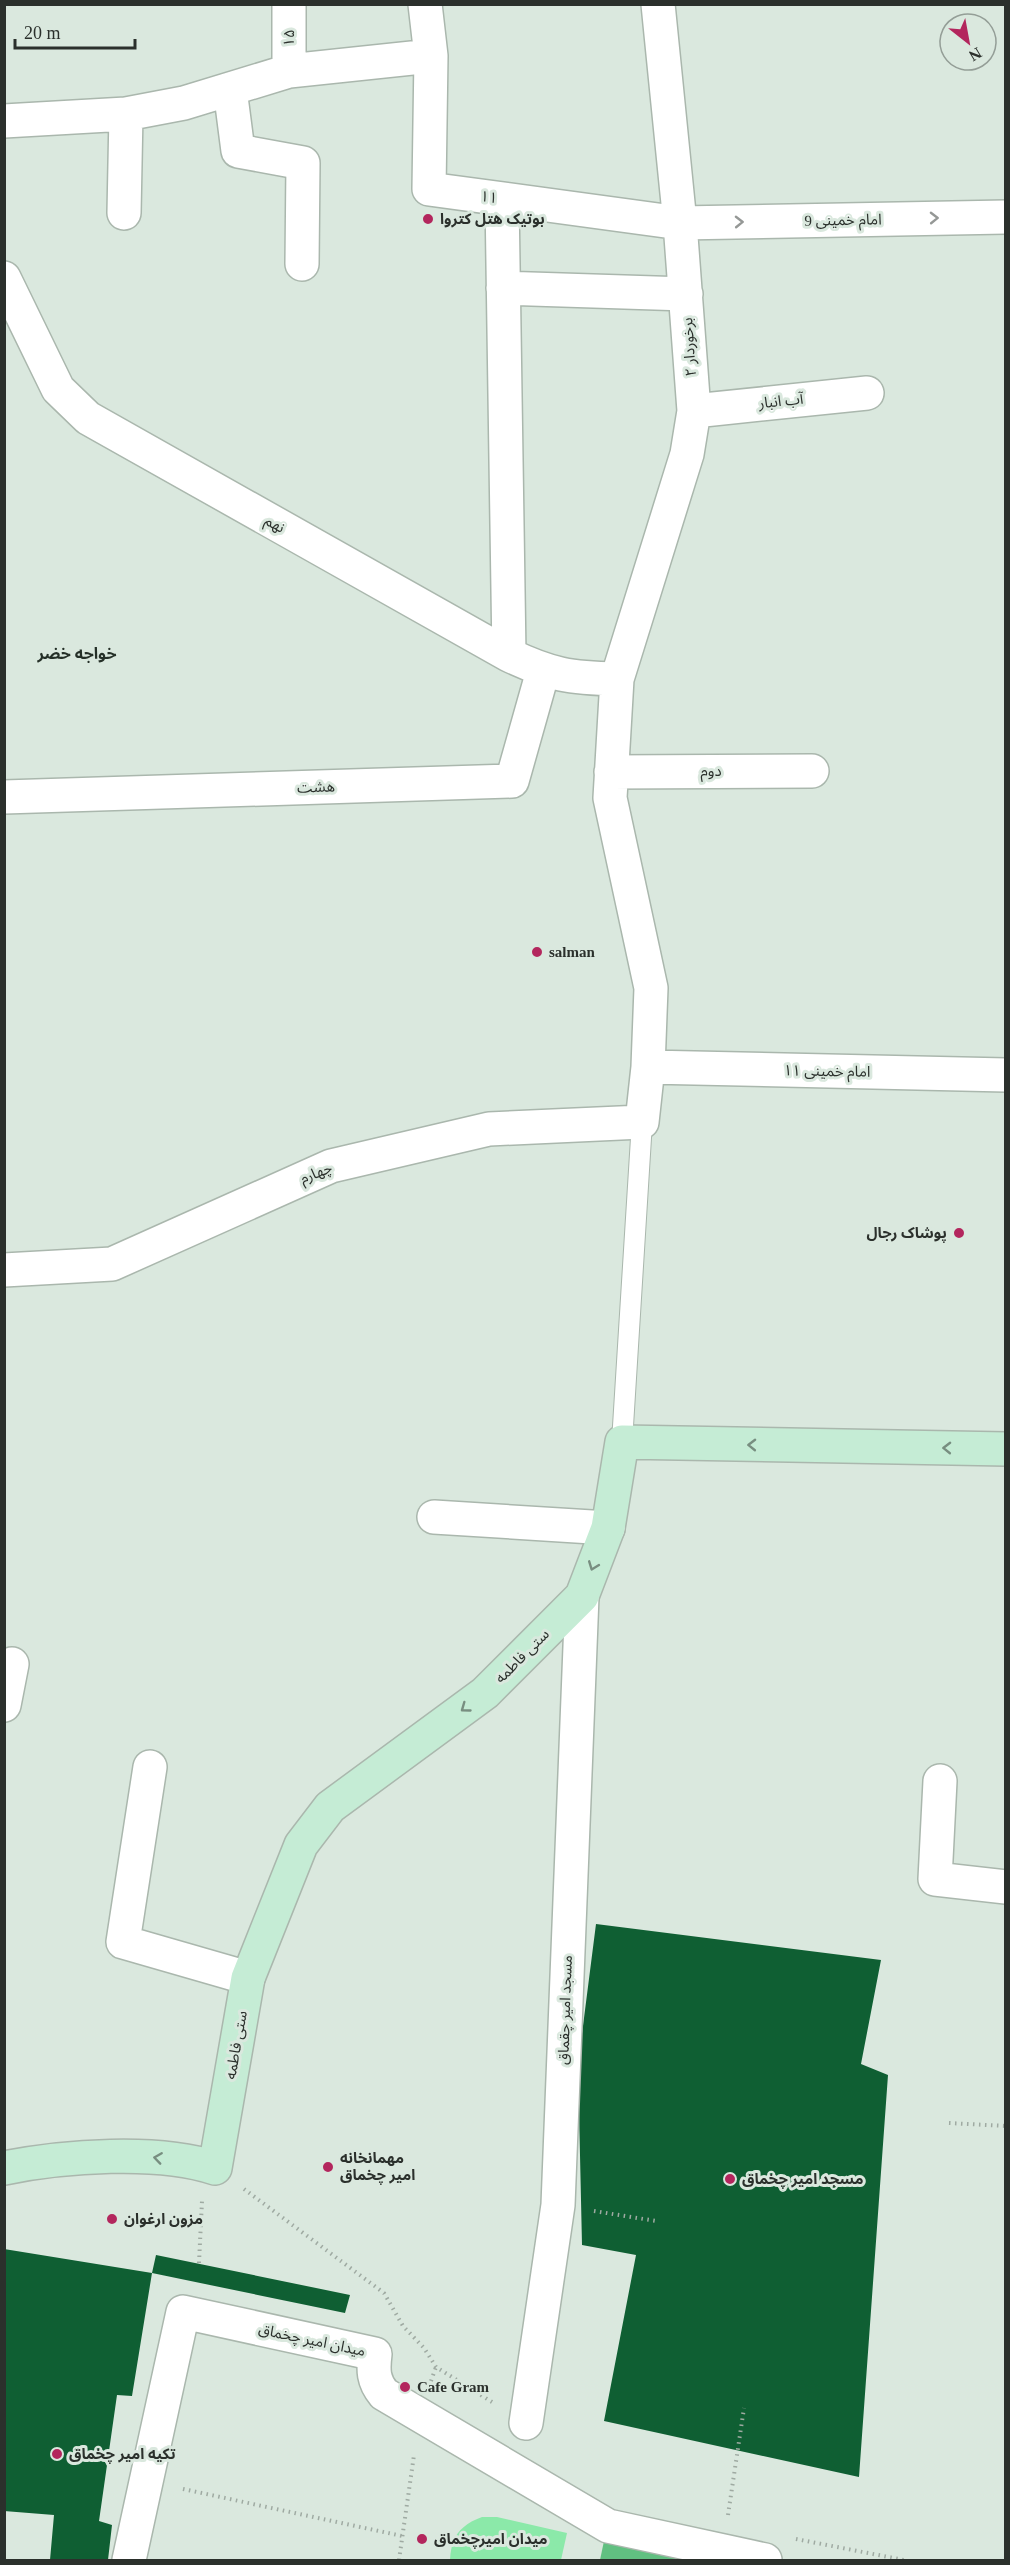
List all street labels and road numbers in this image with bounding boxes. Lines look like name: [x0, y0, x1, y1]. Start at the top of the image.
street label: ۱۵: [281, 29, 297, 47]
street label: ۱۱: [479, 188, 499, 206]
street label: امام خمینی 9: [804, 211, 882, 232]
street label: برخوردار ۲: [679, 317, 700, 377]
street label: آب انبار: [757, 391, 805, 412]
street label: نهم: [261, 512, 288, 538]
street label: دوم: [700, 763, 722, 782]
street label: هشت: [297, 778, 335, 796]
street label: امام خمینی ۱۱: [783, 1062, 871, 1083]
street label: چهارم: [298, 1159, 336, 1189]
street label: ستی فاطمه: [492, 1626, 553, 1687]
street label: مسجد امیر چقماق: [555, 1955, 577, 2065]
street label: ستی فاطمه: [222, 2009, 251, 2081]
street label: میدان امیر چخماق: [257, 2321, 367, 2361]

